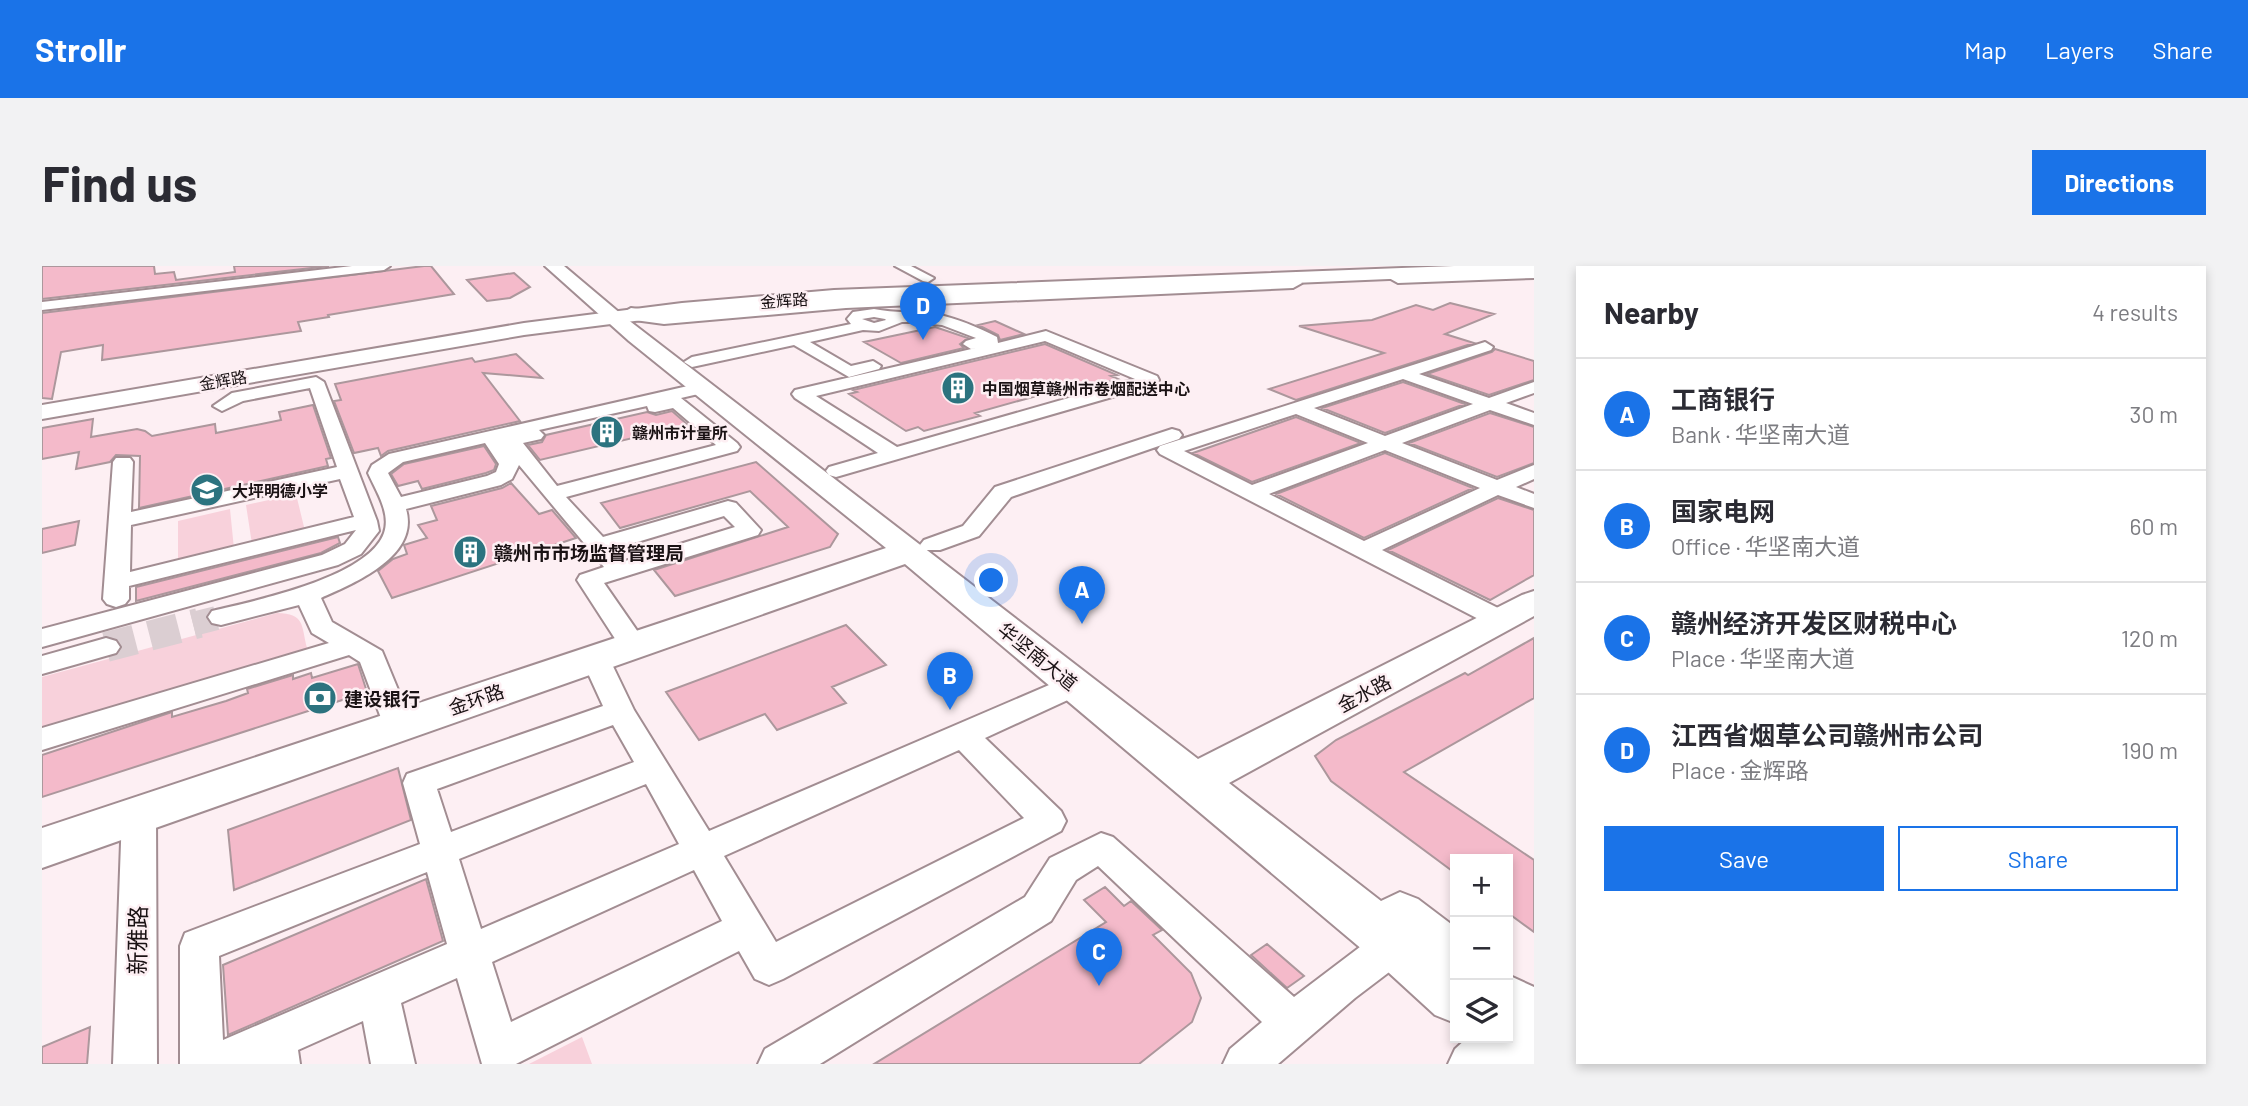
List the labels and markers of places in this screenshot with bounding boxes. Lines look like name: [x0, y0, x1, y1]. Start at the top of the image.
pin: D: [900, 282, 946, 340]
building icon: 中国烟草赣州市卷烟配送中心: [939, 369, 977, 407]
place label: 中国烟草赣州市卷烟配送中心: [982, 379, 1190, 398]
building icon: 赣州市计量所: [588, 413, 626, 451]
place label: 赣州市计量所: [632, 423, 728, 442]
school or university icon: 大坪明德小学: [188, 471, 226, 509]
place label: 大坪明德小学: [232, 481, 328, 500]
building icon: 赣州市市场监督管理局: [451, 533, 489, 571]
place label: 赣州市市场监督管理局: [494, 541, 684, 564]
pin: A: [1059, 566, 1105, 624]
pin: B: [927, 652, 973, 710]
bank icon: 建设银行: [301, 679, 339, 717]
place label: 建设银行: [344, 687, 420, 710]
pin: C: [1076, 928, 1122, 986]

